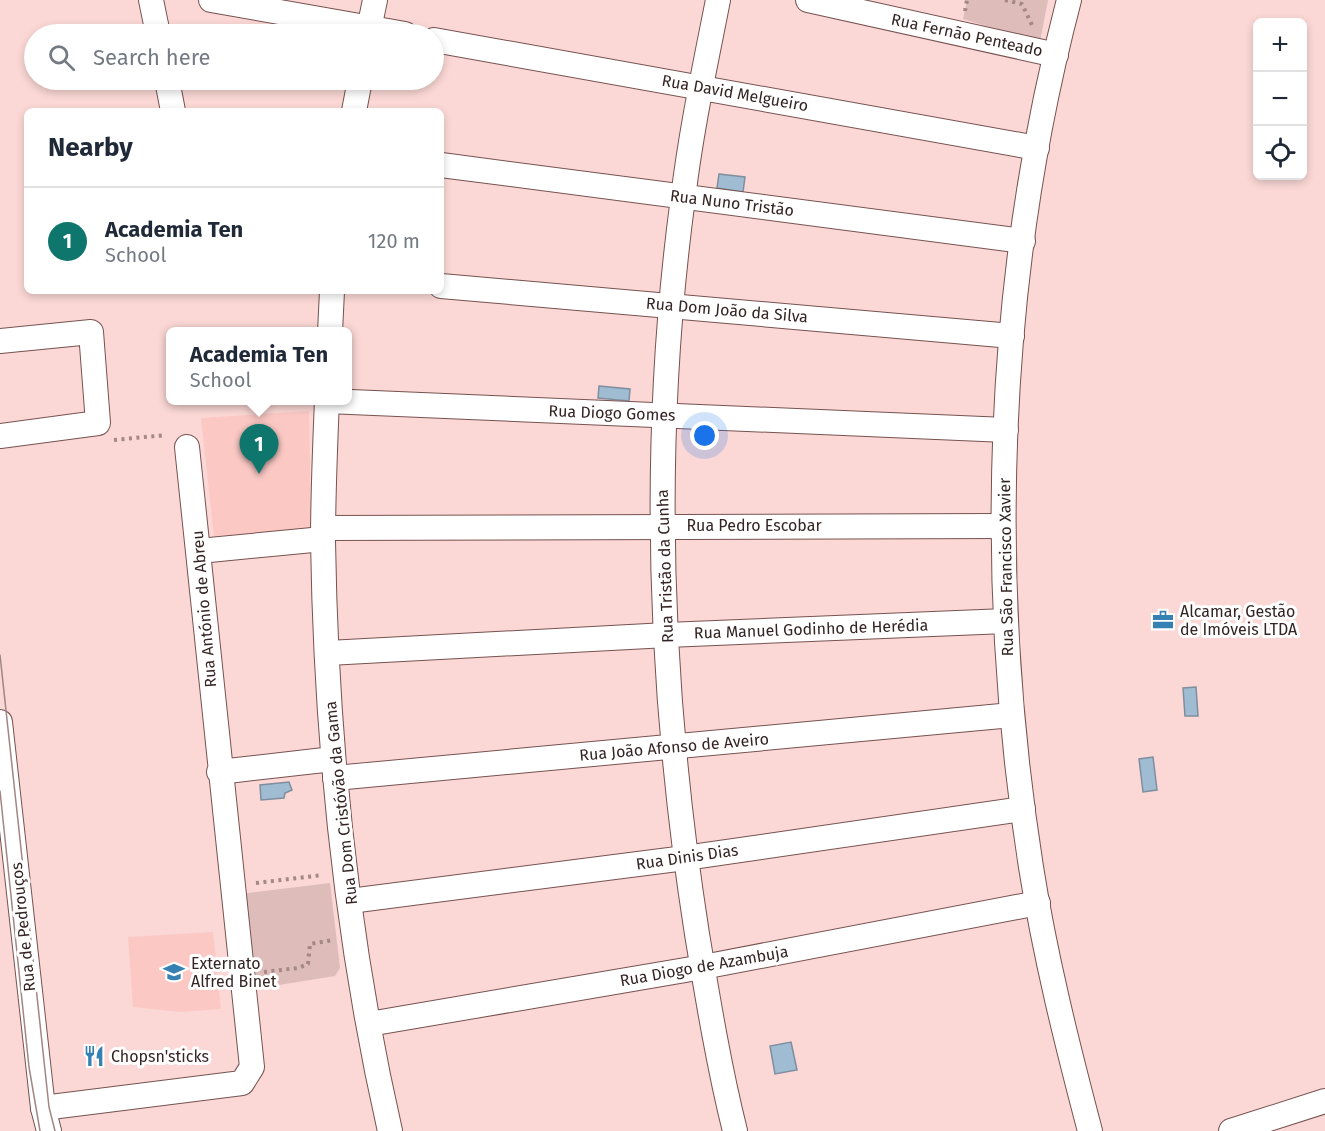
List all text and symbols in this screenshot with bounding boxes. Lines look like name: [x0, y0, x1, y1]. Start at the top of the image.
street label: Rua Fernão Penteado: [890, 10, 1044, 60]
map controls: [1253, 18, 1307, 180]
button: +: [1253, 18, 1307, 72]
search box: [24, 24, 444, 90]
icon: search: [45, 41, 78, 74]
text: Search here: [93, 44, 211, 71]
street label: Rua David Melgueiro: [660, 71, 810, 115]
button: −: [1253, 72, 1307, 126]
button: locate: [1253, 126, 1307, 180]
text: Nearby: [48, 132, 133, 163]
street label: Rua Nuno Tristão: [669, 186, 795, 220]
text: Academia Ten: [105, 216, 243, 243]
text: 1: [63, 229, 72, 253]
text: 120 m: [368, 229, 420, 253]
text: School: [105, 243, 166, 267]
street label: Rua Dom João da Silva: [645, 293, 809, 327]
popup: [166, 327, 352, 405]
text: Academia Ten: [190, 341, 328, 368]
text: School: [190, 368, 251, 392]
street label: Rua Diogo Gomes: [548, 401, 676, 425]
your location: [690, 421, 719, 450]
pin: 1: [240, 424, 278, 474]
street label: Rua São Francisco Xavier: [995, 477, 1017, 657]
street label: Rua Tristão da Cunha: [653, 489, 677, 643]
street label: Rua Pedro Escobar: [686, 516, 822, 535]
street label: Rua António de Abreu: [188, 530, 220, 688]
place label: Alcamar, Gestão de Imóveis LTDA: [1180, 602, 1298, 639]
office icon: Alcamar, Gestão de Imóveis LTDA: [1151, 608, 1175, 632]
street label: Rua Manuel Godinho de Herédia: [693, 615, 929, 643]
street label: Rua Dom Cristóvão da Gama: [321, 700, 361, 906]
street label: Rua João Afonso de Aveiro: [578, 729, 770, 765]
street label: Rua Dinis Dias: [635, 840, 739, 874]
street label: Rua de Pedrouços: [7, 861, 40, 993]
street label: Rua Diogo de Azambuja: [618, 942, 790, 990]
place label: Externato Alfred Binet: [191, 954, 277, 991]
school or university icon: Externato Alfred Binet: [162, 960, 186, 984]
restaurant icon: Chopsn'sticks: [82, 1044, 106, 1068]
place label: Chopsn'sticks: [111, 1047, 209, 1066]

